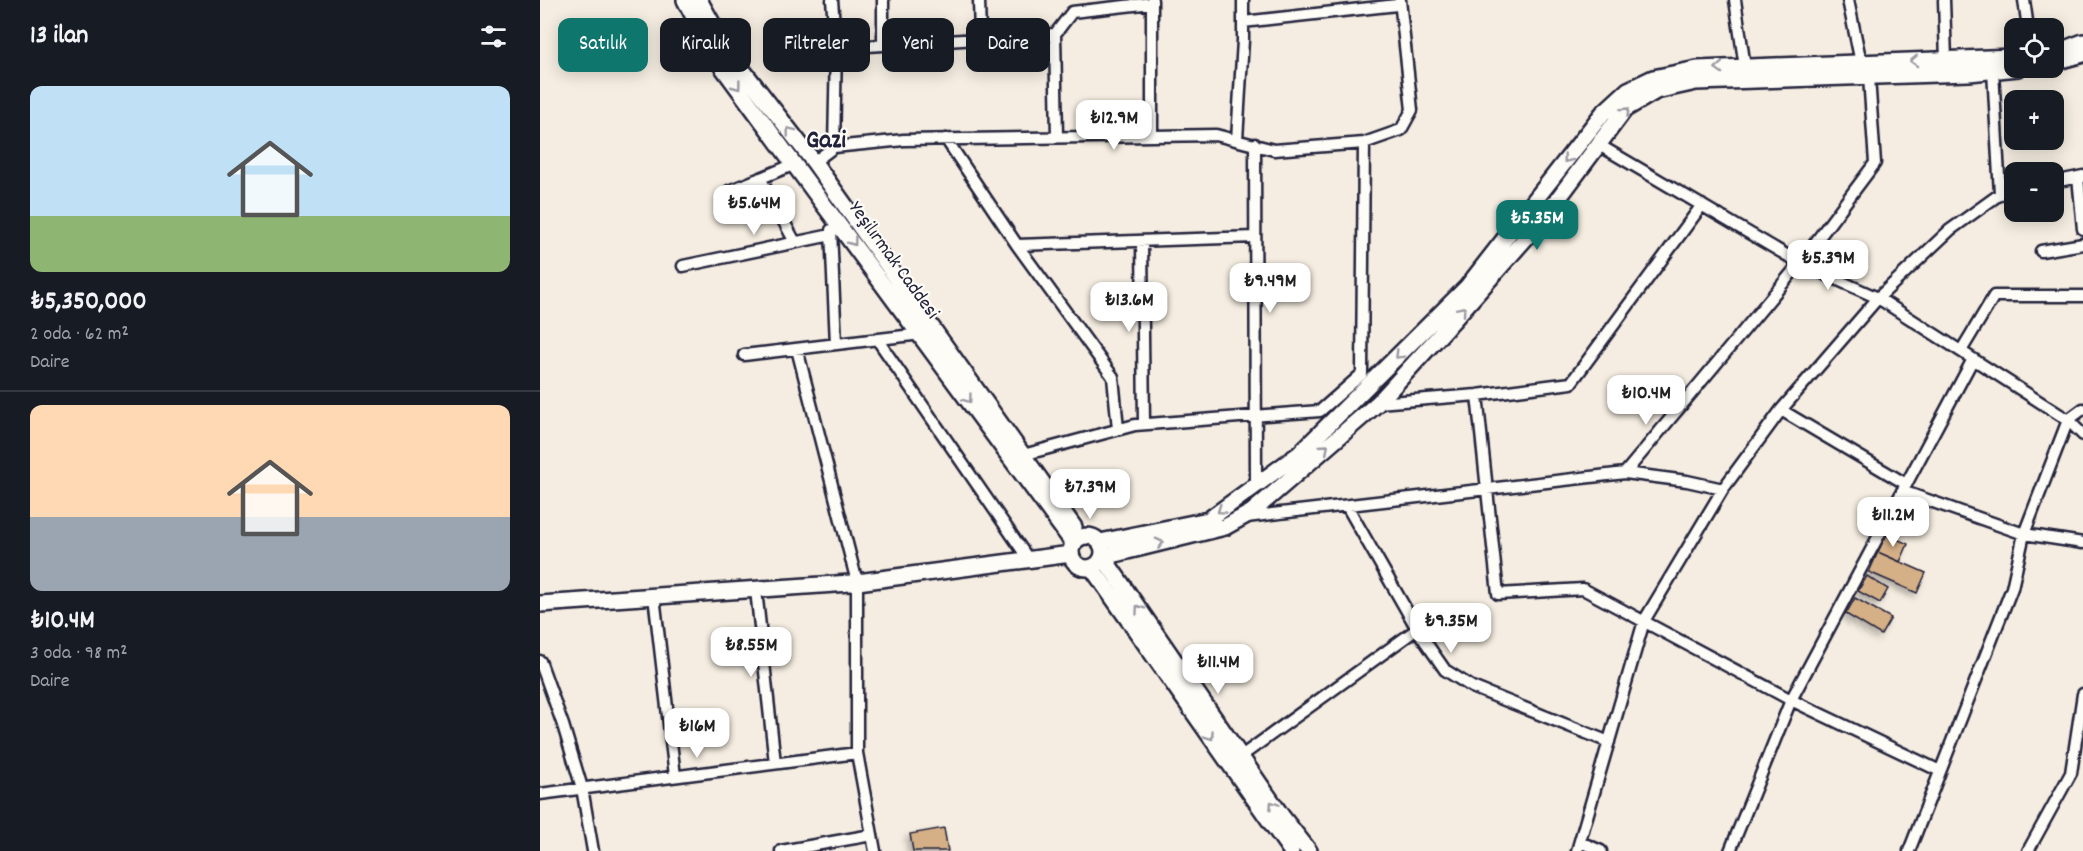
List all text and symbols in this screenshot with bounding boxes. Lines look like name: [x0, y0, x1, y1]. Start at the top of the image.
text: 13 ilan: [30, 18, 88, 55]
chip: Satılık: [558, 18, 648, 72]
chip: Kiralık: [660, 18, 751, 72]
chip: Filtreler: [763, 18, 870, 72]
chip: Yeni: [882, 18, 954, 72]
chip: Daire: [966, 18, 1050, 72]
map controls: [2004, 18, 2064, 222]
button: locate: [2004, 18, 2064, 78]
icon: filters: [477, 20, 510, 53]
one-way arrow: [1910, 55, 1919, 68]
one-way arrow: [1715, 62, 1724, 74]
one-way arrow: [729, 79, 740, 90]
button: +: [2004, 90, 2064, 150]
pin: ₺12.9M: [1065, 100, 1163, 151]
text: ₺12.9M: [1090, 105, 1138, 133]
one-way arrow: [1619, 107, 1629, 118]
district label: Gazi: [806, 123, 846, 160]
icon: home: [216, 125, 324, 233]
one-way arrow: [787, 127, 798, 138]
one-way arrow: [1563, 153, 1574, 164]
button: −: [2004, 162, 2064, 222]
pin: ₺5.64M: [705, 185, 803, 236]
text: ₺5.64M: [727, 190, 781, 218]
street label: Yeşilırmak Caddesi: [841, 197, 945, 326]
pin: ₺5.35M: [1488, 200, 1586, 251]
text: ₺5.35M: [1510, 205, 1564, 233]
one-way arrow: [846, 236, 857, 247]
pin: ₺5.39M: [1779, 240, 1877, 291]
text: ₺5.39M: [1801, 245, 1855, 273]
pin: ₺9.49M: [1221, 263, 1319, 314]
text: ₺9.49M: [1244, 268, 1296, 296]
pin: ₺13.6M: [1080, 282, 1178, 333]
text: ₺5,350,000: [30, 284, 147, 321]
text: ₺13.6M: [1104, 287, 1154, 315]
one-way arrow: [1455, 306, 1466, 317]
text: 2 oda · 62 m²: [30, 321, 129, 349]
one-way arrow: [1396, 347, 1407, 358]
text: Daire: [30, 349, 70, 377]
pin: ₺10.4M: [1597, 375, 1695, 426]
text: ₺10.4M: [1621, 380, 1671, 408]
one-way arrow: [961, 393, 972, 404]
icon: home: [216, 444, 324, 552]
one-way arrow: [1318, 445, 1329, 456]
pin: ₺7.39M: [1041, 469, 1139, 520]
text: ₺7.39M: [1064, 474, 1116, 502]
pin: ₺11.2M: [1844, 497, 1942, 548]
text: ₺11.2M: [1871, 502, 1915, 530]
one-way arrow: [1217, 503, 1228, 514]
one-way arrow: [1155, 538, 1165, 551]
text: ₺10.4M: [30, 603, 95, 640]
pin: ₺9.35M: [1402, 603, 1500, 654]
one-way arrow: [1135, 605, 1146, 616]
text: ₺9.35M: [1424, 608, 1478, 636]
pin: ₺8.55M: [702, 627, 800, 678]
text: ₺8.55M: [725, 632, 777, 660]
text: 3 oda · 98 m²: [30, 640, 128, 668]
pin: ₺11.4M: [1169, 644, 1267, 695]
text: ₺11.4M: [1196, 649, 1240, 677]
text: Daire: [30, 668, 70, 696]
pin: ₺16M: [661, 708, 733, 759]
text: ₺16M: [678, 713, 716, 741]
one-way arrow: [1203, 729, 1214, 740]
one-way arrow: [1269, 800, 1280, 811]

